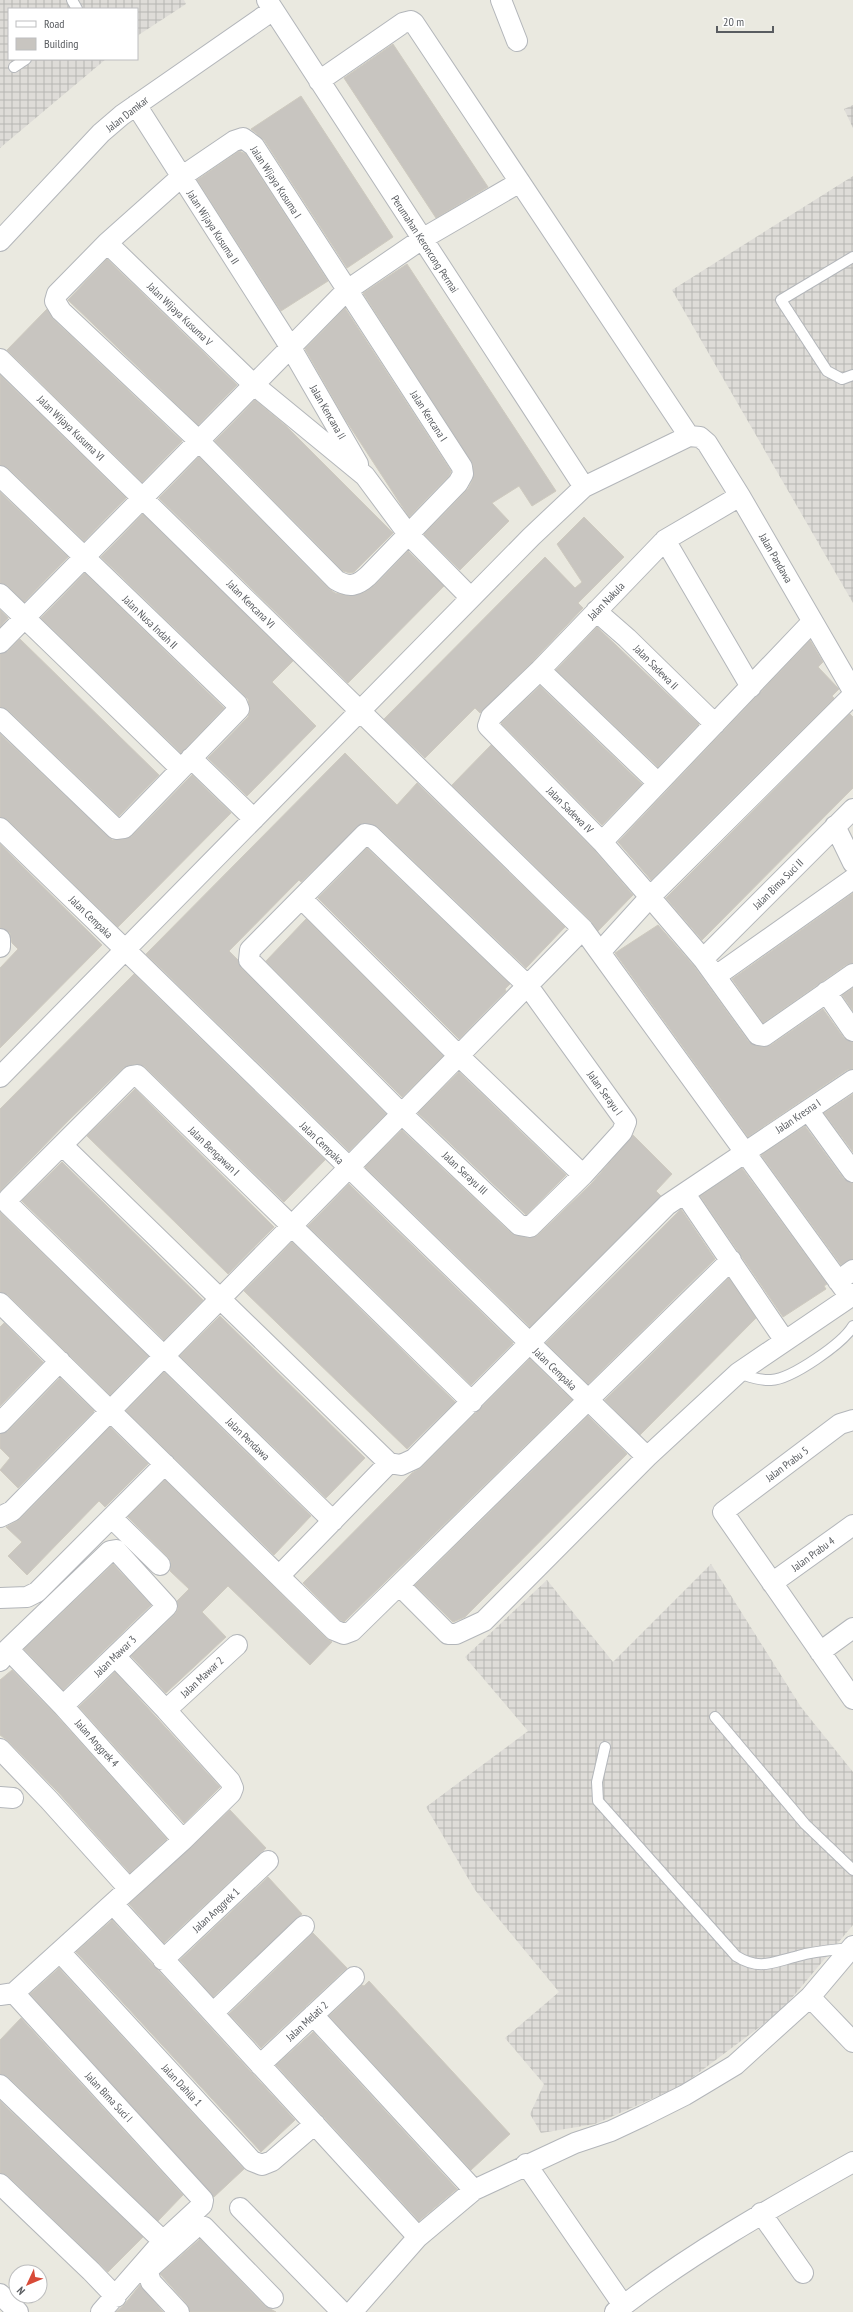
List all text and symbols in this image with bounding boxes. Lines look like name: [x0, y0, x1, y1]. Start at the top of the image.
legend: [8, 8, 138, 60]
scale bar: [717, 8, 773, 34]
text: 20 m: [723, 14, 744, 29]
text: Road: [44, 16, 64, 31]
text: Building: [44, 36, 79, 51]
street label: Jalan Damkar: [102, 93, 151, 136]
street label: Jalan Wijaya Kusuma I: [247, 142, 305, 221]
street label: Jalan Wijaya Kusuma II: [183, 186, 242, 267]
street label: Perumahan Keroncong Permai: [388, 193, 462, 295]
street label: Jalan Wijaya Kusuma V: [144, 279, 216, 349]
street label: Jalan Kencana II: [306, 381, 349, 442]
street label: Jalan Kencana I: [407, 387, 451, 444]
street label: Jalan Wijaya Kusuma VI: [34, 392, 108, 464]
street label: Jalan Pandawa: [756, 530, 796, 585]
street label: Jalan Kencana VI: [223, 576, 278, 631]
street label: Jalan Nakula: [584, 579, 628, 624]
street label: Jalan Nusa Indah II: [119, 592, 180, 652]
street label: Jalan Sadewa II: [630, 641, 681, 692]
street label: Jalan Sadewa IV: [543, 783, 597, 837]
street label: Jalan Bima Suci II: [749, 856, 806, 913]
street label: Jalan Cempaka: [65, 892, 116, 941]
street label: Jalan Serayu I: [584, 1067, 626, 1118]
street label: Jalan Kresna I: [772, 1096, 823, 1137]
street label: Jalan Cempaka: [296, 1118, 347, 1167]
street label: Jalan Bengawan I: [185, 1123, 242, 1179]
street label: Jalan Serayu III: [439, 1148, 491, 1197]
street label: Jalan Cempaka: [529, 1344, 580, 1393]
street label: Jalan Pendawa: [223, 1414, 273, 1463]
street label: Jalan Prabu 5: [762, 1443, 811, 1485]
street label: Jalan Prabu 4: [788, 1534, 837, 1575]
street label: Jalan Mawar 3: [90, 1632, 139, 1680]
street label: Jalan Mawar 2: [177, 1654, 226, 1701]
street label: Jalan Anggrek 4: [71, 1716, 122, 1770]
street label: Jalan Anggrek 1: [189, 1885, 242, 1936]
street label: Jalan Melati 2: [282, 1998, 331, 2045]
street label: Jalan Dahila 1: [158, 2060, 205, 2109]
street label: Jalan Bima Suci I: [82, 2068, 136, 2125]
north arrow: [8, 2264, 48, 2304]
text: N: [14, 2284, 28, 2298]

